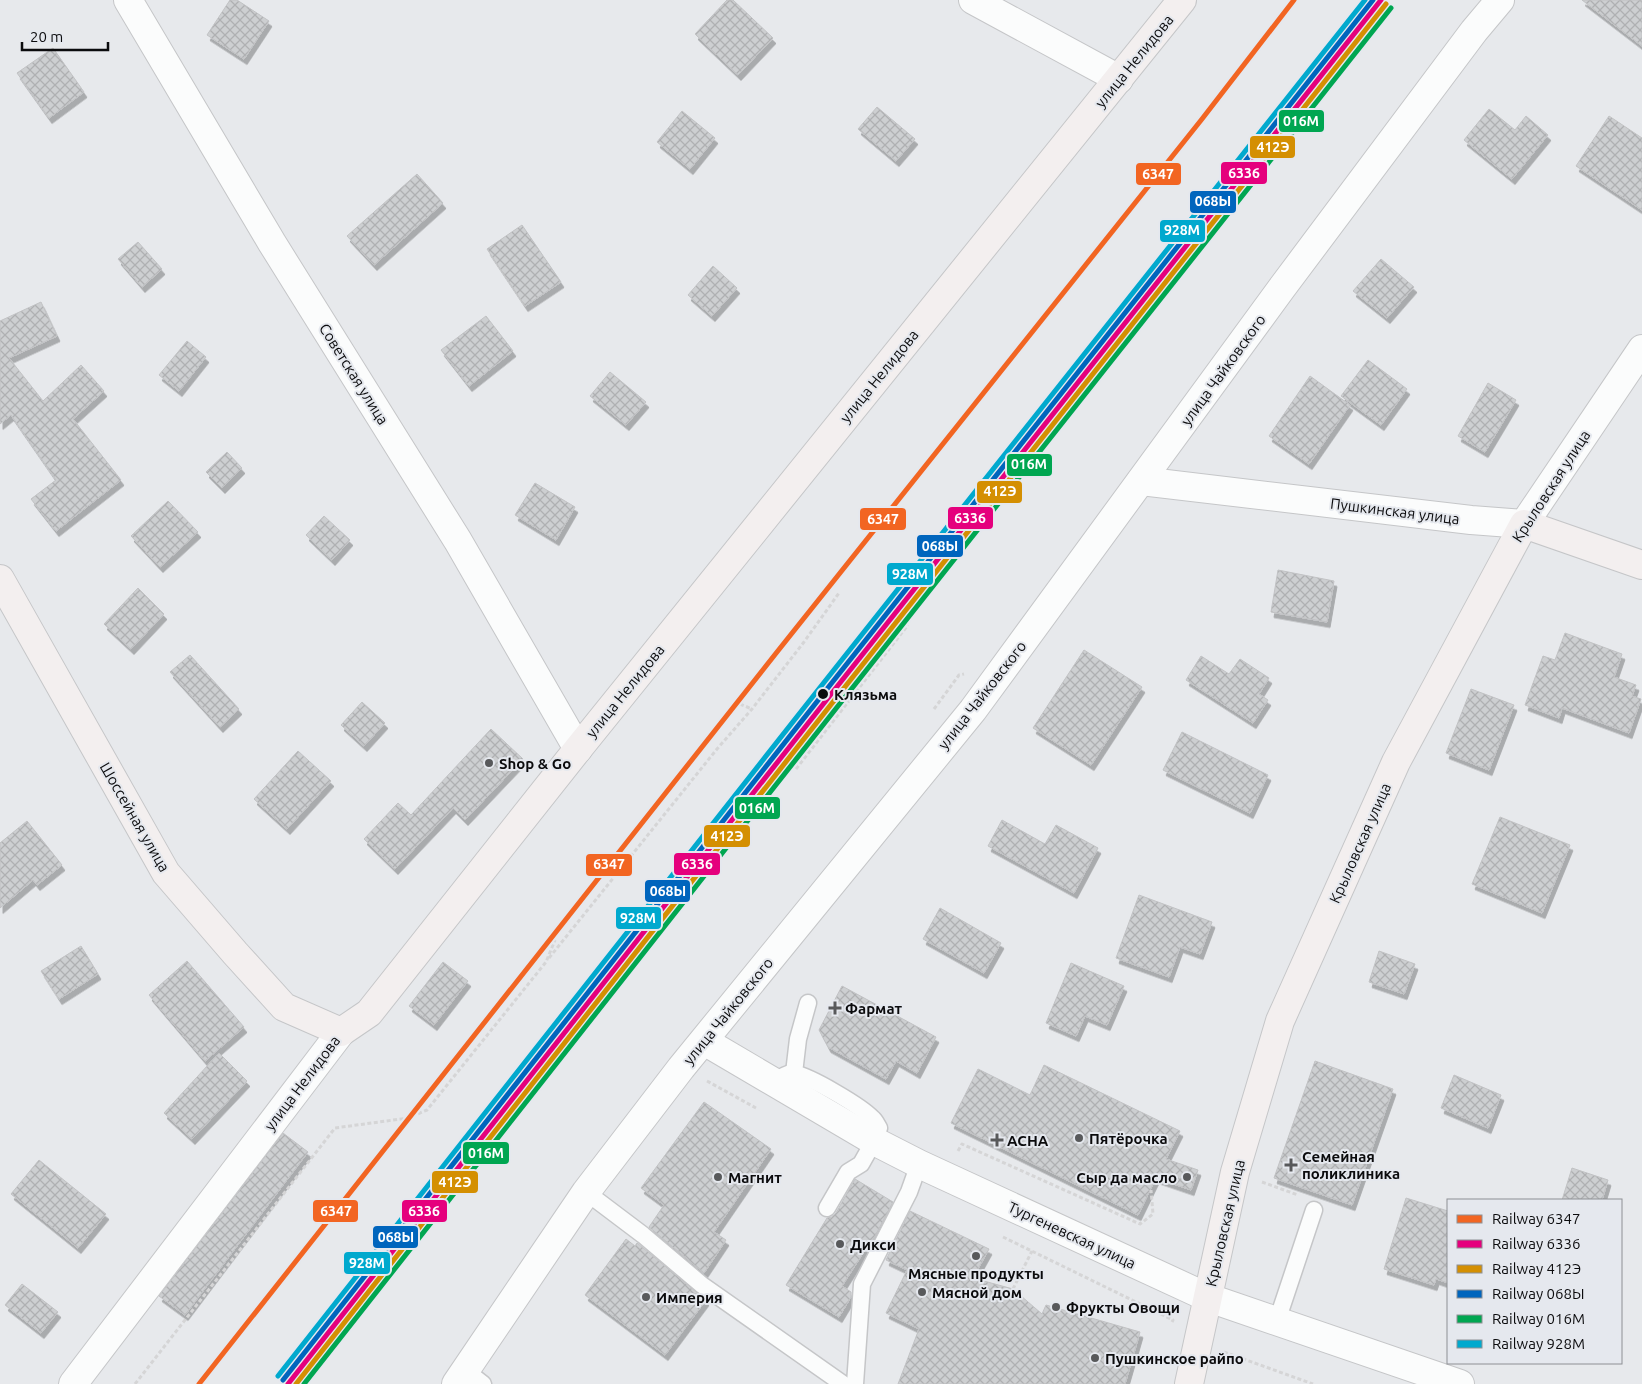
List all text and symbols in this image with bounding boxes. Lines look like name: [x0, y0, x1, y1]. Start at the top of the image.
street label: улица Нелидова: [1091, 11, 1177, 111]
scale bar: [22, 20, 109, 52]
text: 20 m: [30, 28, 63, 45]
line badge: 016М: [1278, 109, 1325, 133]
text: 016М: [1283, 113, 1319, 129]
line badge: 412Э: [1249, 135, 1296, 159]
text: 412Э: [1257, 139, 1289, 155]
line badge: 6336: [1220, 161, 1268, 185]
line badge: 6347: [1135, 162, 1182, 186]
text: 6336: [1228, 165, 1260, 181]
text: 6347: [1142, 166, 1174, 182]
line badge: 068Ы: [1189, 190, 1237, 214]
text: 068Ы: [1195, 193, 1231, 209]
line badge: 928М: [1159, 219, 1206, 243]
text: 928М: [1164, 222, 1200, 238]
street label: улица Чайковского: [1177, 311, 1269, 429]
street label: Советская улица: [316, 320, 392, 428]
street label: улица Нелидова: [836, 326, 922, 426]
street label: Крыловская улица: [1509, 427, 1593, 545]
line badge: 016М: [1006, 453, 1053, 477]
text: 016М: [1011, 456, 1047, 472]
line badge: 412Э: [976, 480, 1023, 504]
text: 412Э: [984, 483, 1016, 499]
street label: Пушкинская улица: [1329, 495, 1461, 527]
line badge: 6336: [947, 506, 994, 530]
line badge: 6347: [859, 507, 907, 531]
text: 6336: [954, 510, 986, 526]
text: 6347: [867, 511, 899, 527]
line badge: 068Ы: [916, 534, 964, 558]
text: 068Ы: [922, 538, 958, 554]
line badge: 928М: [886, 562, 934, 586]
text: 928М: [892, 566, 928, 582]
street label: улица Чайковского: [934, 637, 1030, 753]
street label: улица Нелидова: [582, 641, 668, 741]
place label: Клязьма: [834, 686, 897, 703]
marker: Клязьма: [816, 687, 830, 701]
place label: Shop & Go: [499, 755, 571, 772]
marker: Shop & Go: [483, 757, 495, 769]
street label: Шоссейная улица: [97, 759, 173, 875]
street label: Крыловская улица: [1326, 780, 1394, 906]
line badge: 016М: [734, 796, 781, 820]
text: 016М: [739, 800, 775, 816]
line badge: 412Э: [703, 824, 751, 848]
text: 412Э: [711, 828, 743, 844]
line badge: 6336: [673, 852, 721, 876]
line badge: 6347: [585, 853, 633, 877]
text: 6347: [593, 856, 625, 872]
text: 6336: [681, 856, 713, 872]
line badge: 068Ы: [644, 879, 691, 903]
text: 068Ы: [650, 883, 686, 899]
line badge: 928М: [615, 906, 662, 930]
text: 928М: [620, 910, 656, 926]
street label: улица Чайковского: [680, 954, 776, 1068]
place label: Фармат: [845, 1000, 903, 1017]
marker: Фармат: [829, 1002, 841, 1014]
street label: улица Нелидова: [261, 1032, 343, 1134]
place label: Пятёрочка: [1089, 1130, 1168, 1147]
place label: АСНА: [1007, 1132, 1049, 1149]
marker: Пятёрочка: [1073, 1132, 1085, 1144]
marker: АСНА: [991, 1134, 1003, 1146]
line badge: 016М: [462, 1141, 510, 1165]
text: 016М: [468, 1145, 504, 1161]
place label: Семейная поликлиника: [1302, 1148, 1400, 1182]
street label: Крыловская улица: [1202, 1158, 1248, 1288]
marker: Семейная поликлиника: [1284, 1158, 1298, 1172]
place label: Магнит: [728, 1169, 782, 1186]
place label: Сыр да масло: [1076, 1169, 1177, 1186]
line badge: 412Э: [431, 1170, 479, 1194]
marker: Магнит: [712, 1171, 724, 1183]
marker: Сыр да масло: [1181, 1171, 1193, 1183]
text: 412Э: [439, 1174, 471, 1190]
street label: Тургеневская улица: [1006, 1198, 1138, 1272]
line badge: 6347: [312, 1199, 359, 1223]
line badge: 6336: [401, 1199, 448, 1223]
legend: [1447, 1199, 1622, 1364]
text: 6347: [320, 1203, 352, 1219]
text: 6336: [408, 1203, 440, 1219]
text: Railway 6347: [1492, 1210, 1580, 1227]
line badge: 068Ы: [372, 1225, 419, 1249]
text: 068Ы: [378, 1229, 414, 1245]
text: Railway 6336: [1492, 1235, 1580, 1252]
place label: Дикси: [850, 1236, 896, 1253]
marker: Дикси: [834, 1238, 846, 1250]
marker: Мясные продукты: [970, 1250, 982, 1262]
line badge: 928М: [343, 1251, 391, 1275]
text: 928М: [349, 1255, 385, 1271]
text: Railway 412Э: [1492, 1260, 1581, 1277]
place label: Мясные продукты: [908, 1265, 1044, 1282]
place label: Мясной дом: [932, 1284, 1022, 1301]
text: Railway 068Ы: [1492, 1285, 1584, 1302]
marker: Мясной дом: [916, 1286, 928, 1298]
place label: Империя: [656, 1289, 723, 1306]
marker: Империя: [640, 1291, 652, 1303]
place label: Фрукты Овощи: [1066, 1299, 1180, 1316]
marker: Фрукты Овощи: [1050, 1301, 1062, 1313]
text: Railway 016М: [1492, 1310, 1585, 1327]
text: Railway 928М: [1492, 1335, 1585, 1352]
place label: Пушкинское райпо: [1105, 1350, 1244, 1367]
marker: Пушкинское райпо: [1089, 1352, 1101, 1364]

